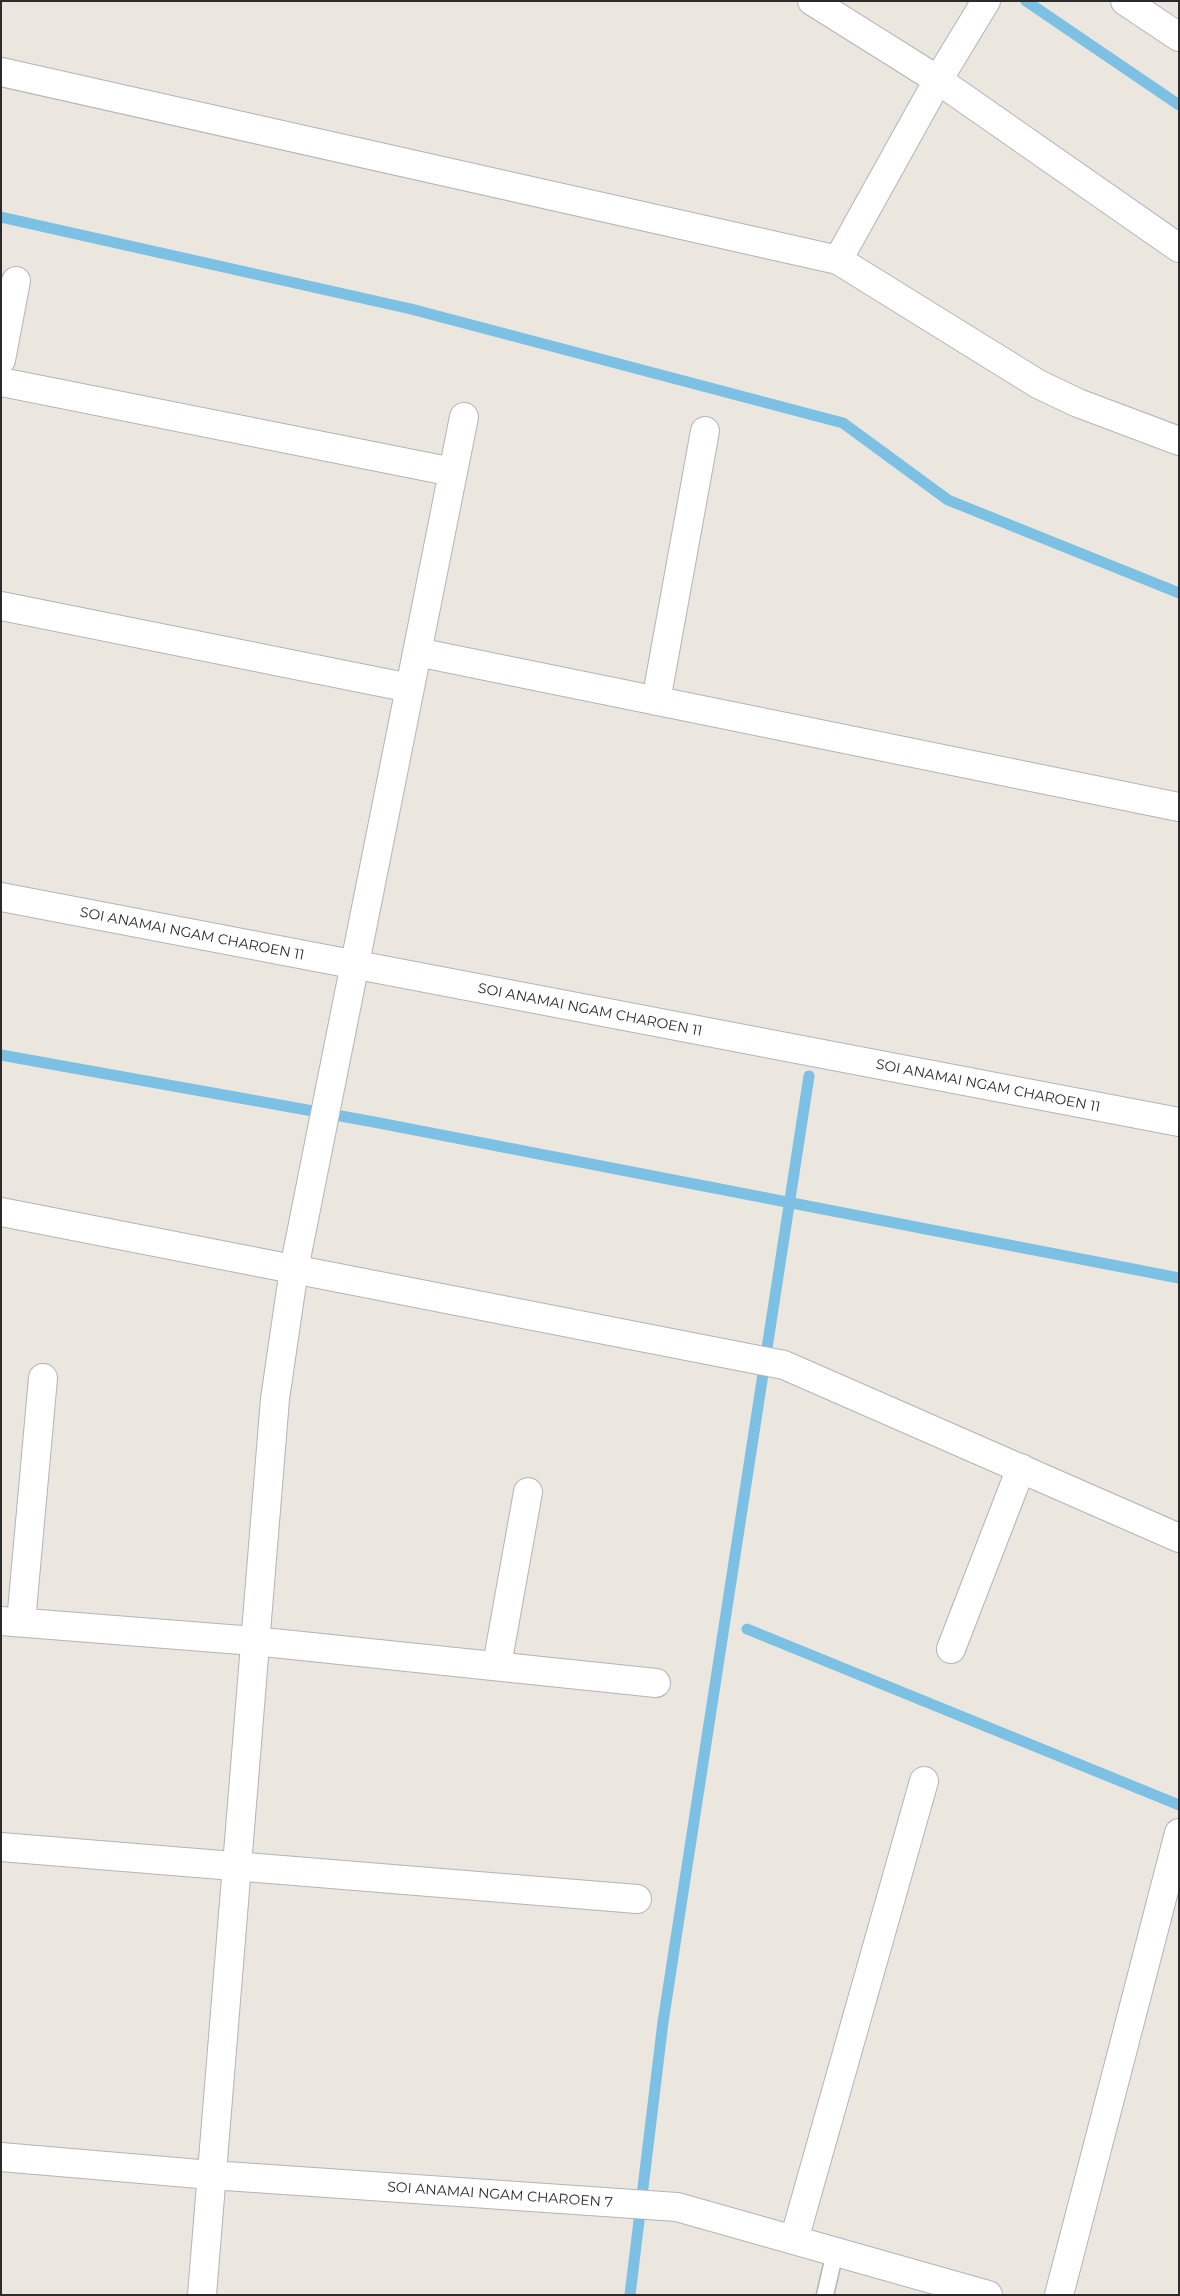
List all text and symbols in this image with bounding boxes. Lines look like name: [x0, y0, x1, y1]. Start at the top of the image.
street label: SOI ANAMAI NGAM CHAROEN 11: [78, 904, 306, 964]
street label: SOI ANAMAI NGAM CHAROEN 11: [476, 980, 704, 1040]
street label: SOI ANAMAI NGAM CHAROEN 11: [874, 1056, 1102, 1116]
street label: SOI ANAMAI NGAM CHAROEN 7: [387, 2179, 613, 2211]

